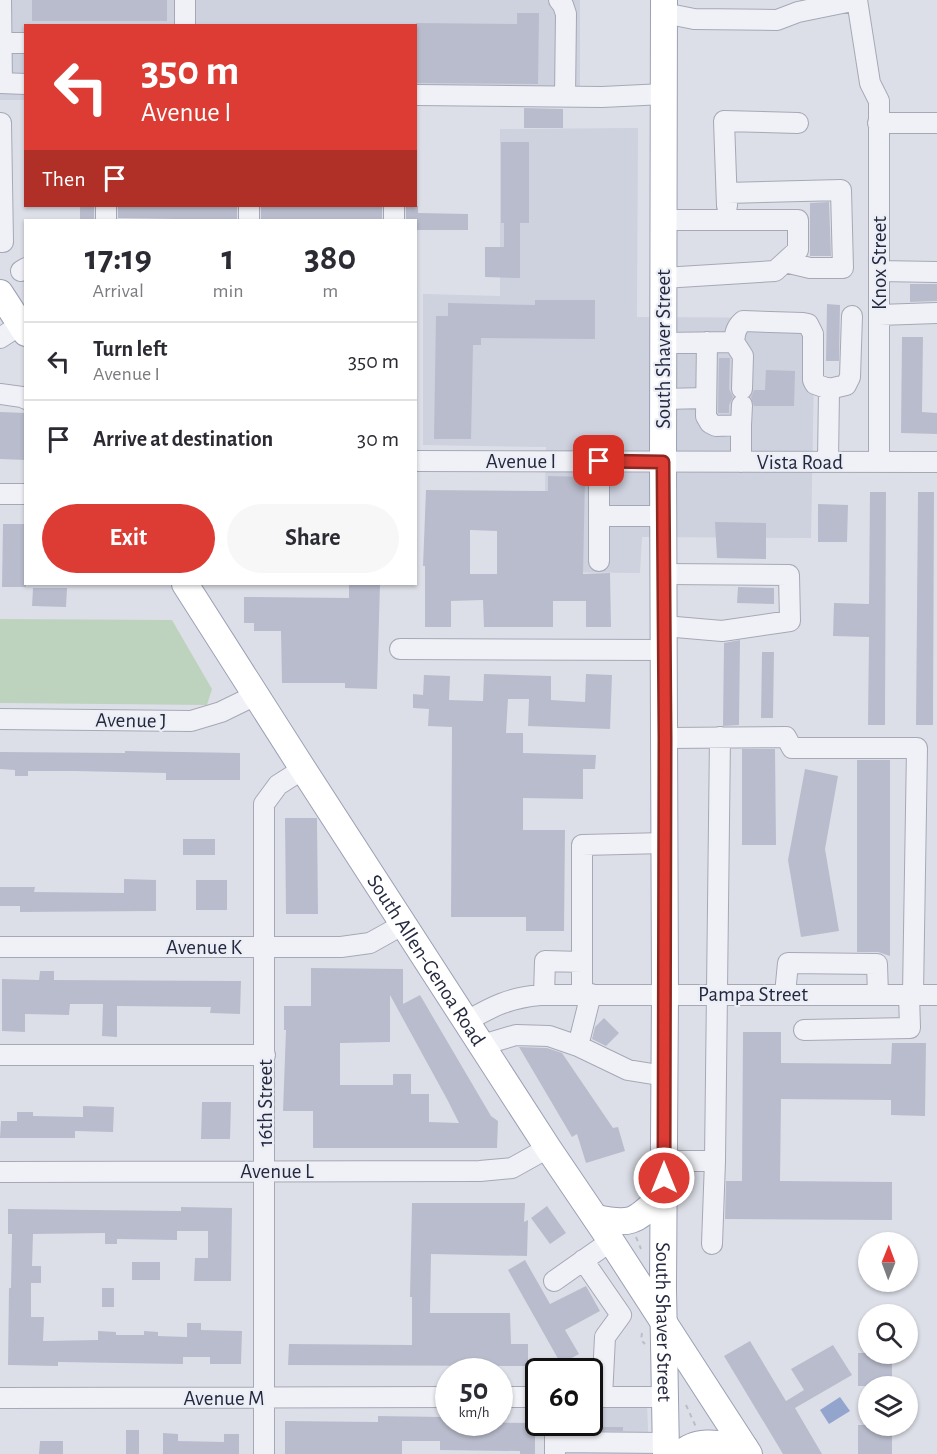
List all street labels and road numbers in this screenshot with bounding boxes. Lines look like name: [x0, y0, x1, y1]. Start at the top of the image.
street label: Knox Street: [869, 216, 890, 310]
street label: South Shaver Street: [653, 269, 674, 429]
street label: Avenue I: [486, 451, 556, 472]
street label: Vista Road: [757, 452, 843, 473]
street label: Avenue J: [95, 709, 167, 732]
street label: South Allen-Genoa Road: [363, 871, 489, 1050]
street label: Avenue K: [166, 937, 243, 958]
street label: Pampa Street: [698, 984, 808, 1005]
street label: 16th Street: [255, 1059, 276, 1147]
street label: Avenue L: [240, 1161, 314, 1182]
street label: South Shaver Street: [652, 1242, 675, 1402]
street label: Avenue M: [183, 1388, 265, 1409]

